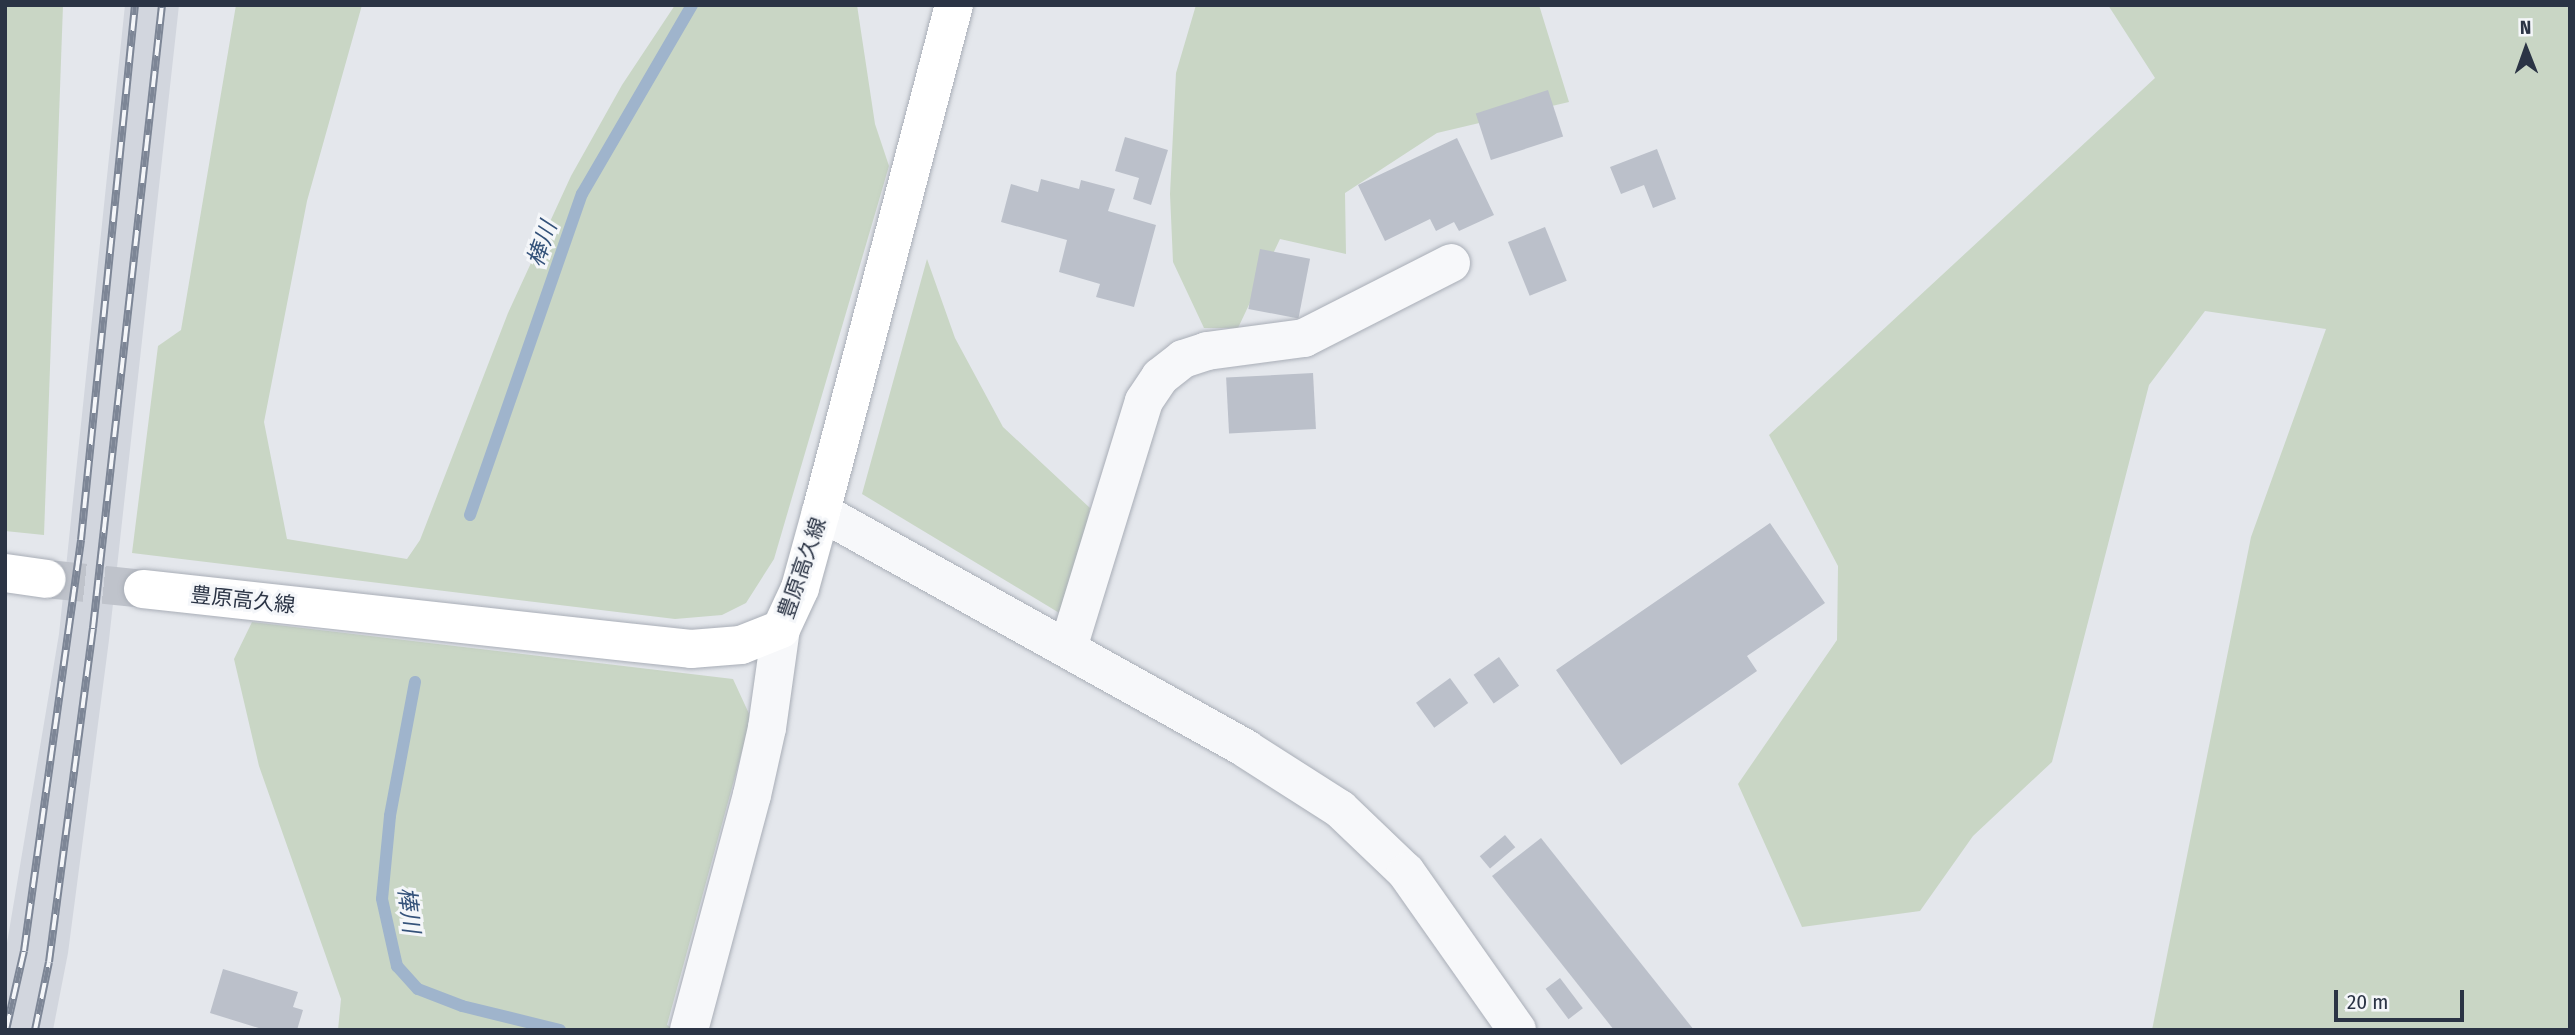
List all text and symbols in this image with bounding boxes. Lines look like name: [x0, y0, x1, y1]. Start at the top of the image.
north arrow: [2491, 14, 2561, 84]
text: N: [2520, 16, 2532, 39]
water label: 棒川: [521, 218, 563, 270]
street label: 豊原高久線: [773, 514, 831, 622]
street label: 豊原高久線: [189, 582, 297, 618]
water label: 棒川: [392, 885, 426, 935]
scale bar: [2337, 976, 2466, 1020]
text: 20 m: [2347, 989, 2388, 1015]

